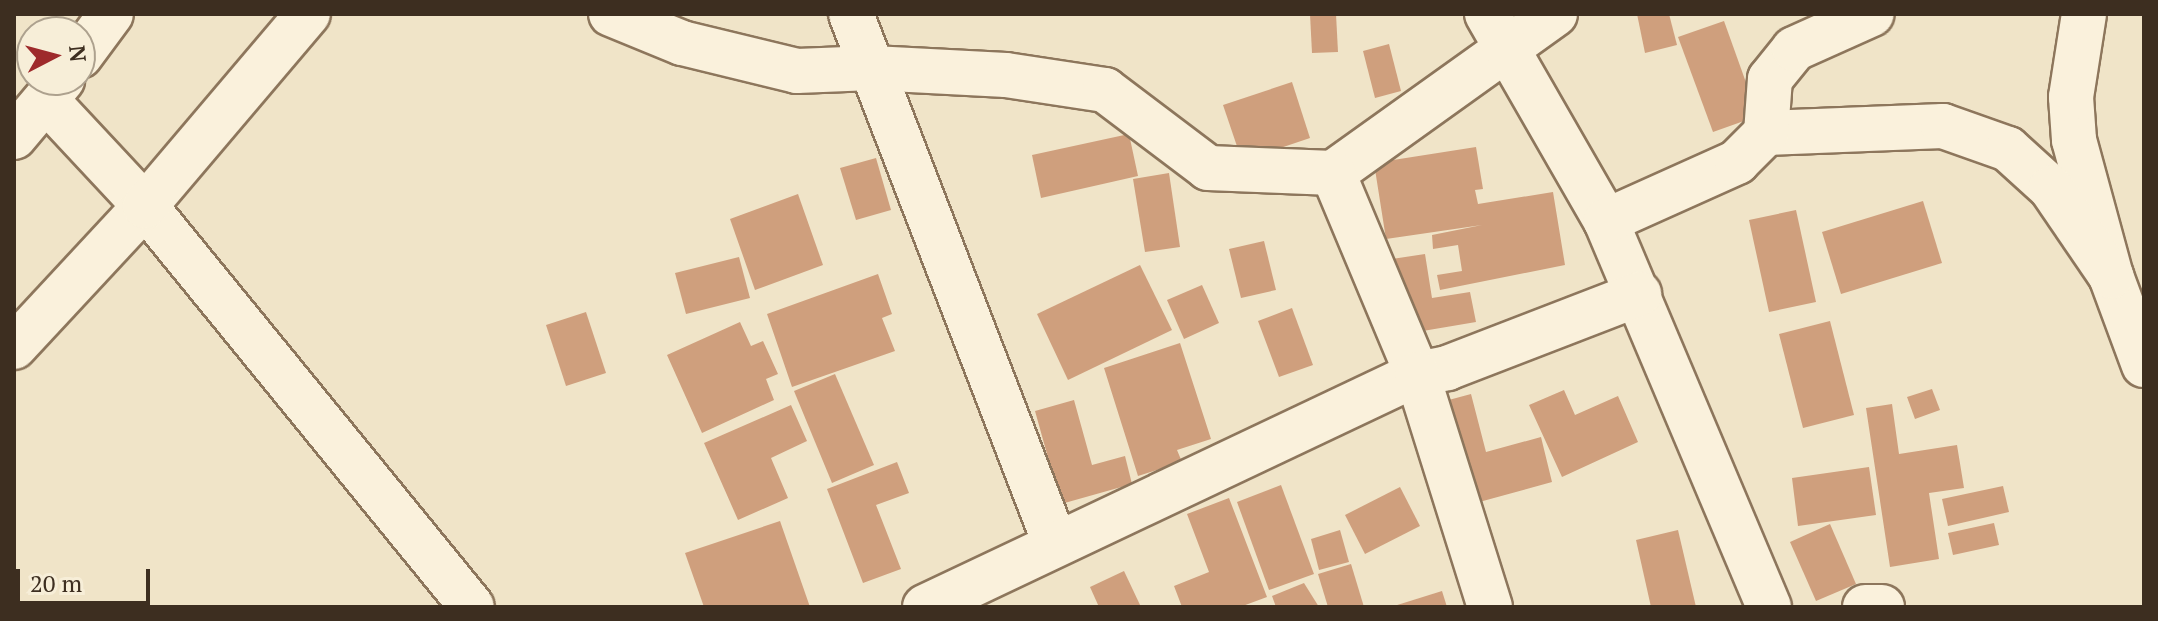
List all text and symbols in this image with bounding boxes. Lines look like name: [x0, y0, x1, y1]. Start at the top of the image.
north arrow: [16, 16, 96, 96]
text: N: [63, 44, 94, 63]
scale bar: [20, 553, 154, 603]
text: 20 m: [30, 567, 82, 599]

